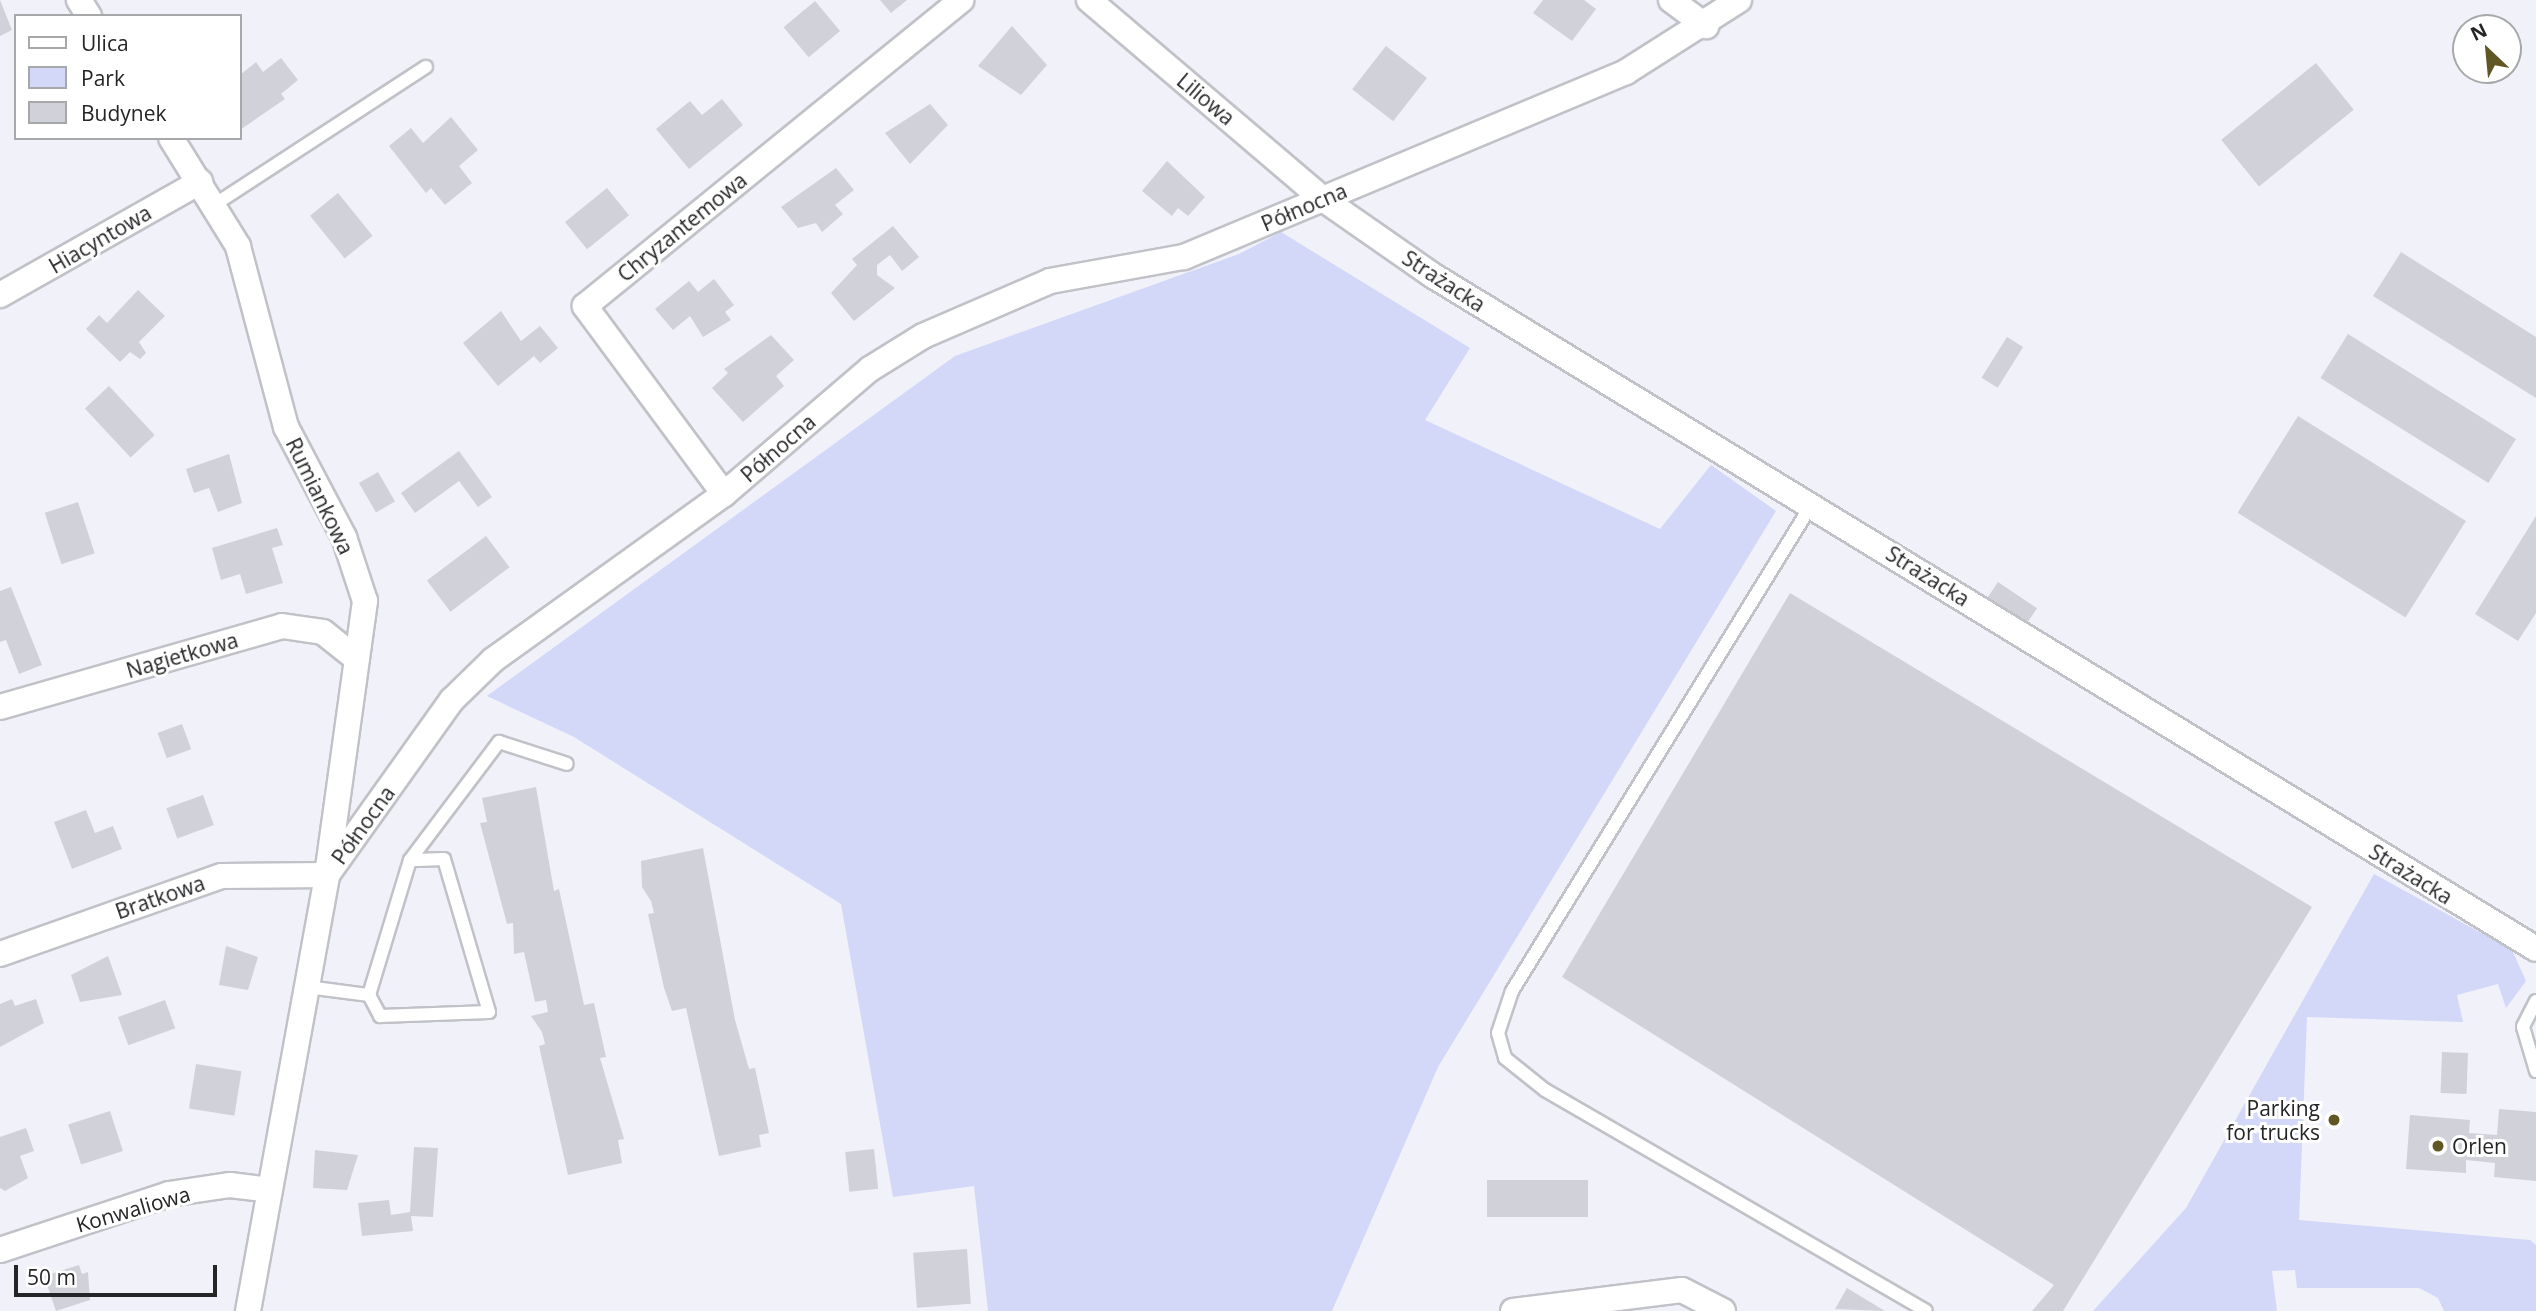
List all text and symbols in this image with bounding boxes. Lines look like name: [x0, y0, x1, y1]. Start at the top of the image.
legend: [14, 14, 242, 140]
north arrow: [2452, 14, 2522, 84]
text: N: [2466, 17, 2491, 47]
text: Ulica: [81, 29, 129, 57]
text: Park: [81, 64, 125, 92]
street label: Liliowa: [1172, 68, 1240, 130]
text: Budynek: [81, 99, 167, 127]
street label: Chryzantemowa: [612, 167, 752, 287]
street label: Północna: [1257, 178, 1351, 236]
street label: Hiacyntowa: [44, 200, 156, 278]
street label: Strażacka: [1398, 245, 1490, 317]
street label: Północna: [736, 409, 820, 487]
street label: Rumiankowa: [281, 434, 359, 558]
street label: Strażacka: [1882, 541, 1974, 611]
street label: Nagietkowa: [123, 627, 241, 683]
street label: Północna: [326, 781, 400, 869]
street label: Strażacka: [2365, 839, 2457, 909]
street label: Bratkowa: [112, 870, 208, 924]
place label: Parking for trucks: [2226, 1095, 2320, 1145]
marker: Parking for trucks: [2326, 1112, 2342, 1128]
place label: Orlen: [2452, 1133, 2507, 1159]
marker: Orlen: [2430, 1138, 2446, 1154]
street label: Konwaliowa: [73, 1181, 193, 1237]
scale bar: [18, 1252, 220, 1296]
text: 50 m: [27, 1263, 76, 1291]

